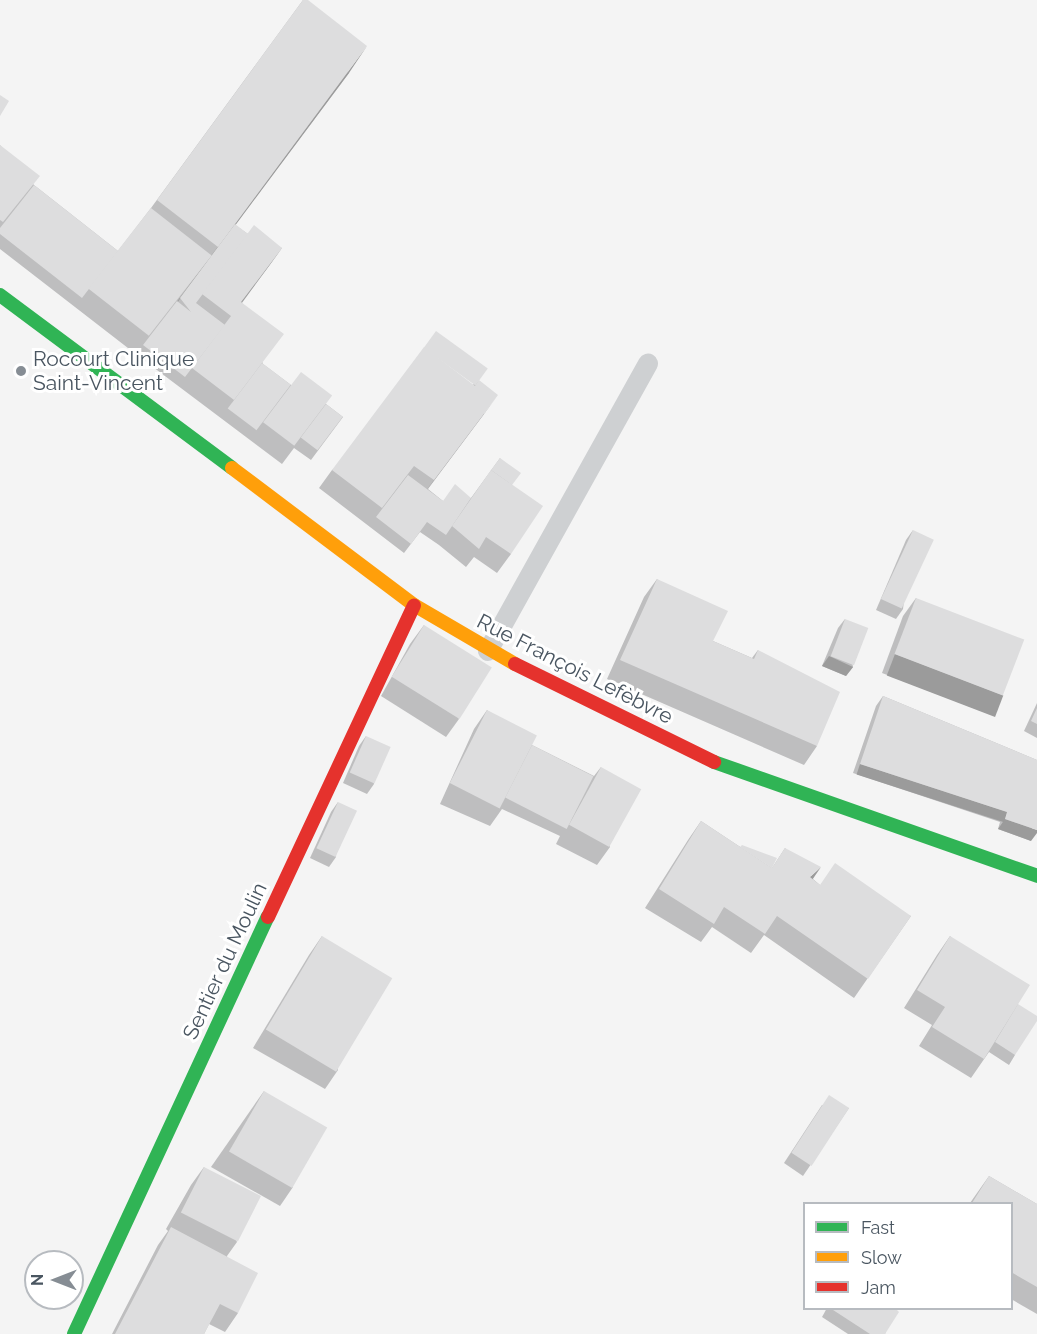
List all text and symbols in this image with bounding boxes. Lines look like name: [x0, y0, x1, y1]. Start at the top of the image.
place label: Rocourt Clinique Saint-Vincent: [33, 346, 194, 396]
marker: Rocourt Clinique Saint-Vincent: [14, 364, 28, 378]
street label: Rue François Lefèbvre: [473, 609, 677, 729]
street label: Sentier du Moulin: [178, 878, 272, 1044]
legend: [803, 1202, 1013, 1310]
text: Fast: [861, 1217, 895, 1238]
text: Slow: [861, 1247, 902, 1268]
north arrow: [24, 1250, 84, 1310]
text: N: [28, 1274, 47, 1286]
text: Jam: [861, 1277, 896, 1298]

